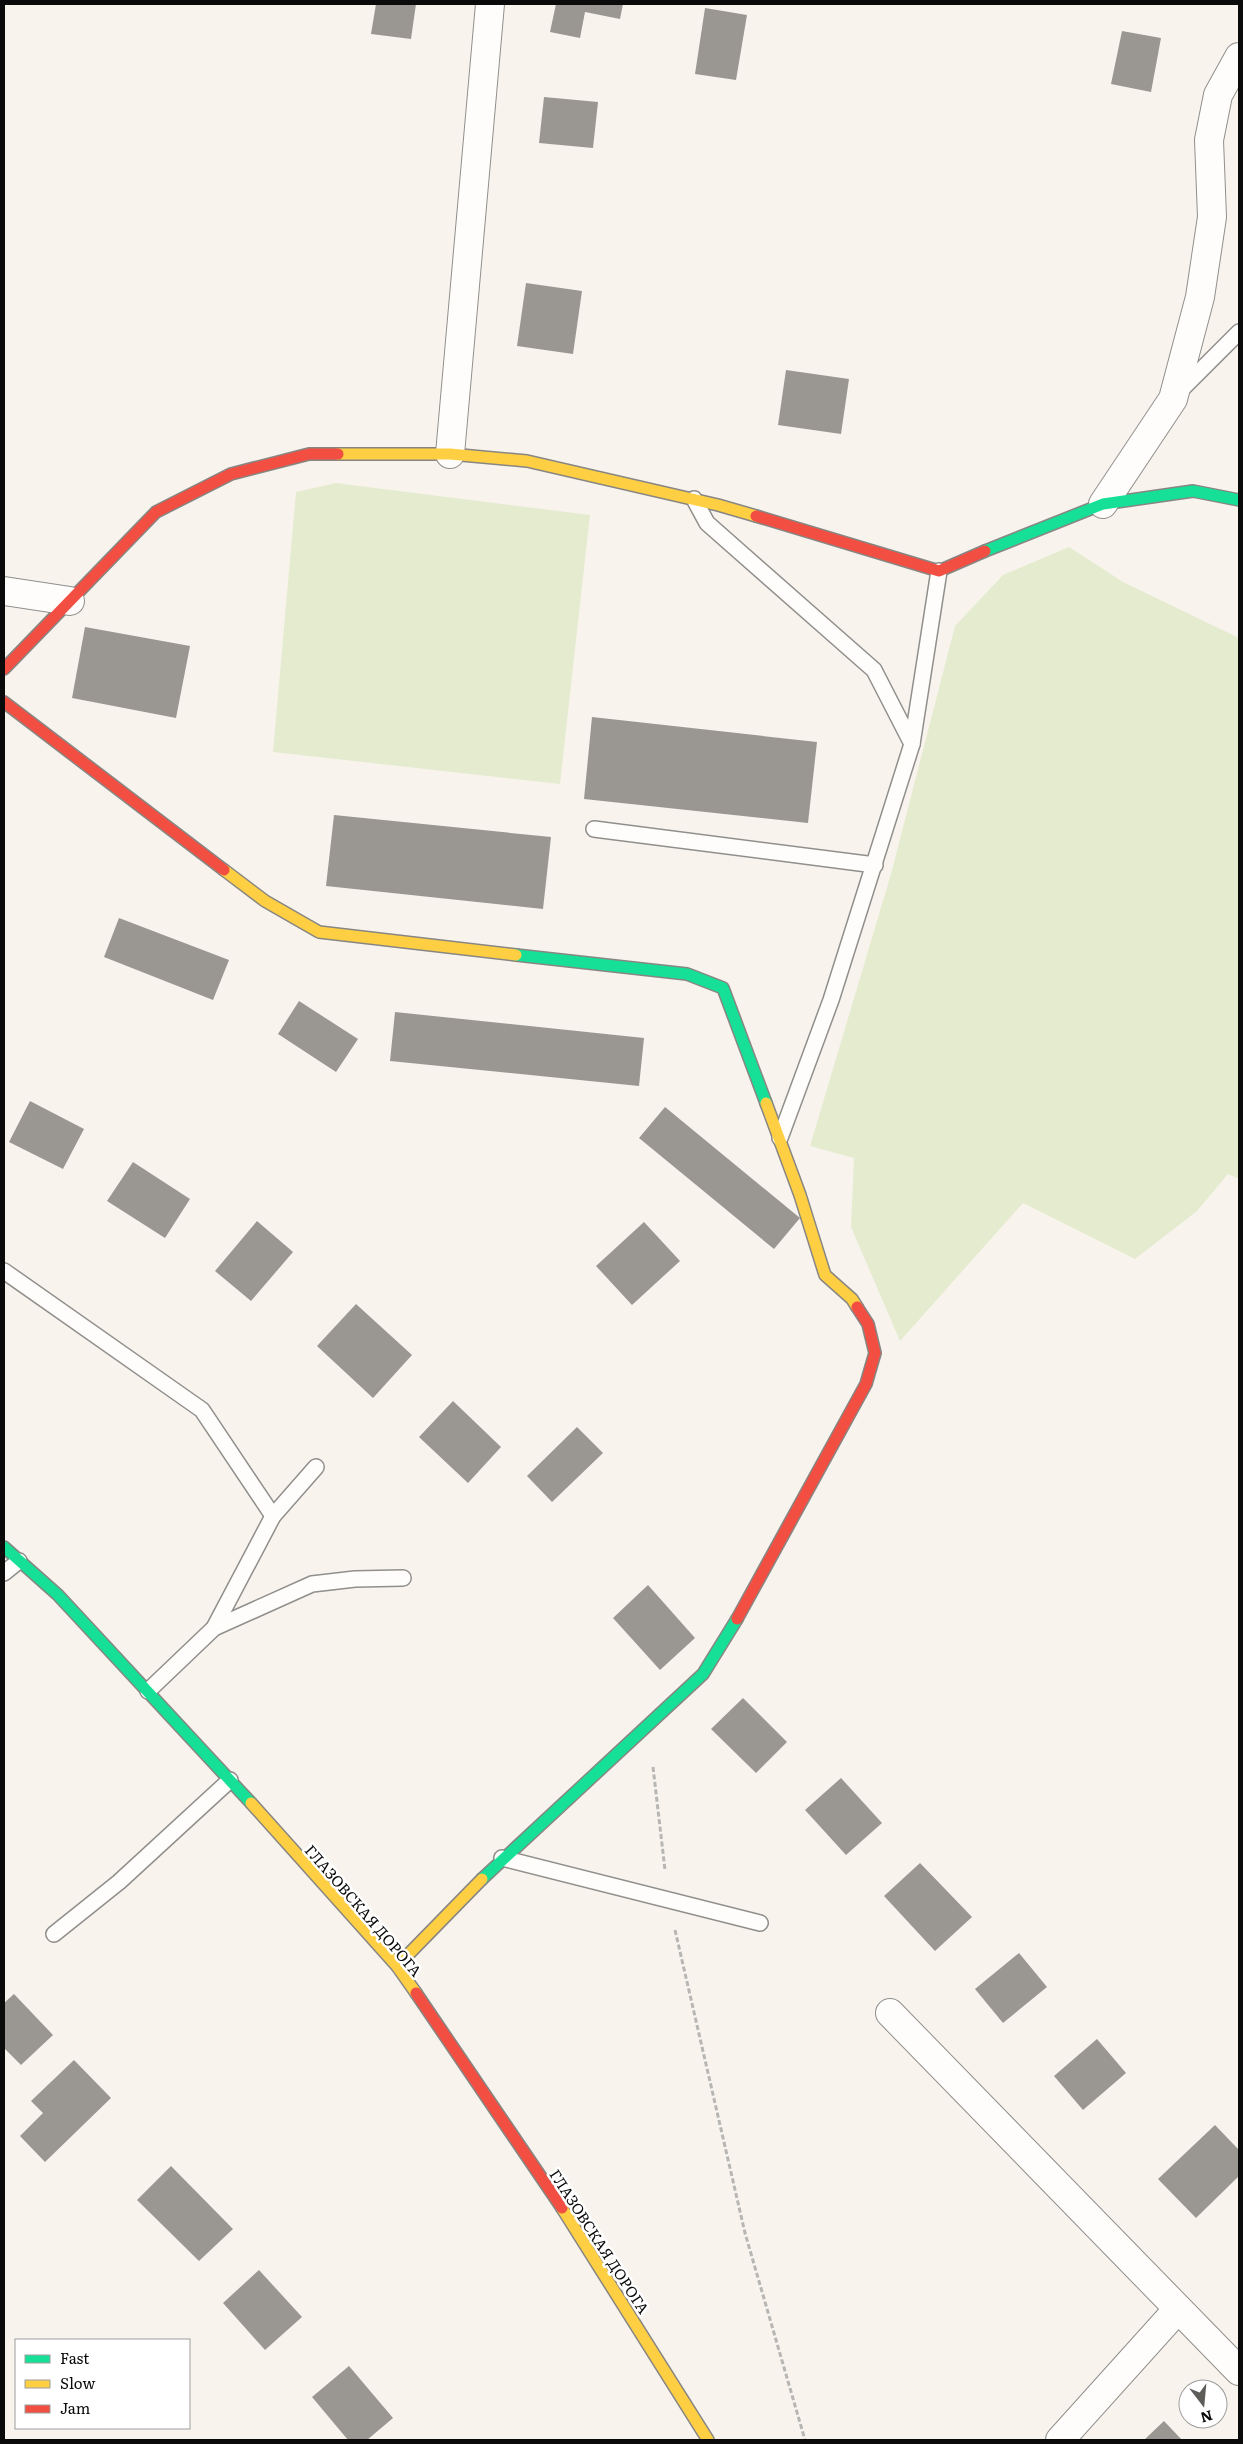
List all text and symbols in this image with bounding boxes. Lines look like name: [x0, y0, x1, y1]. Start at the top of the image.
street label: ГЛАЗОВСКАЯ ДОРОГА: [300, 1839, 428, 1981]
street label: ГЛАЗОВСКАЯ ДОРОГА: [544, 2164, 656, 2318]
legend: [15, 2339, 190, 2429]
text: Fast: [60, 2346, 89, 2369]
text: Slow: [60, 2371, 95, 2394]
north arrow: [1178, 2379, 1228, 2429]
text: Jam: [60, 2396, 91, 2419]
text: N: [1198, 2406, 1215, 2429]

